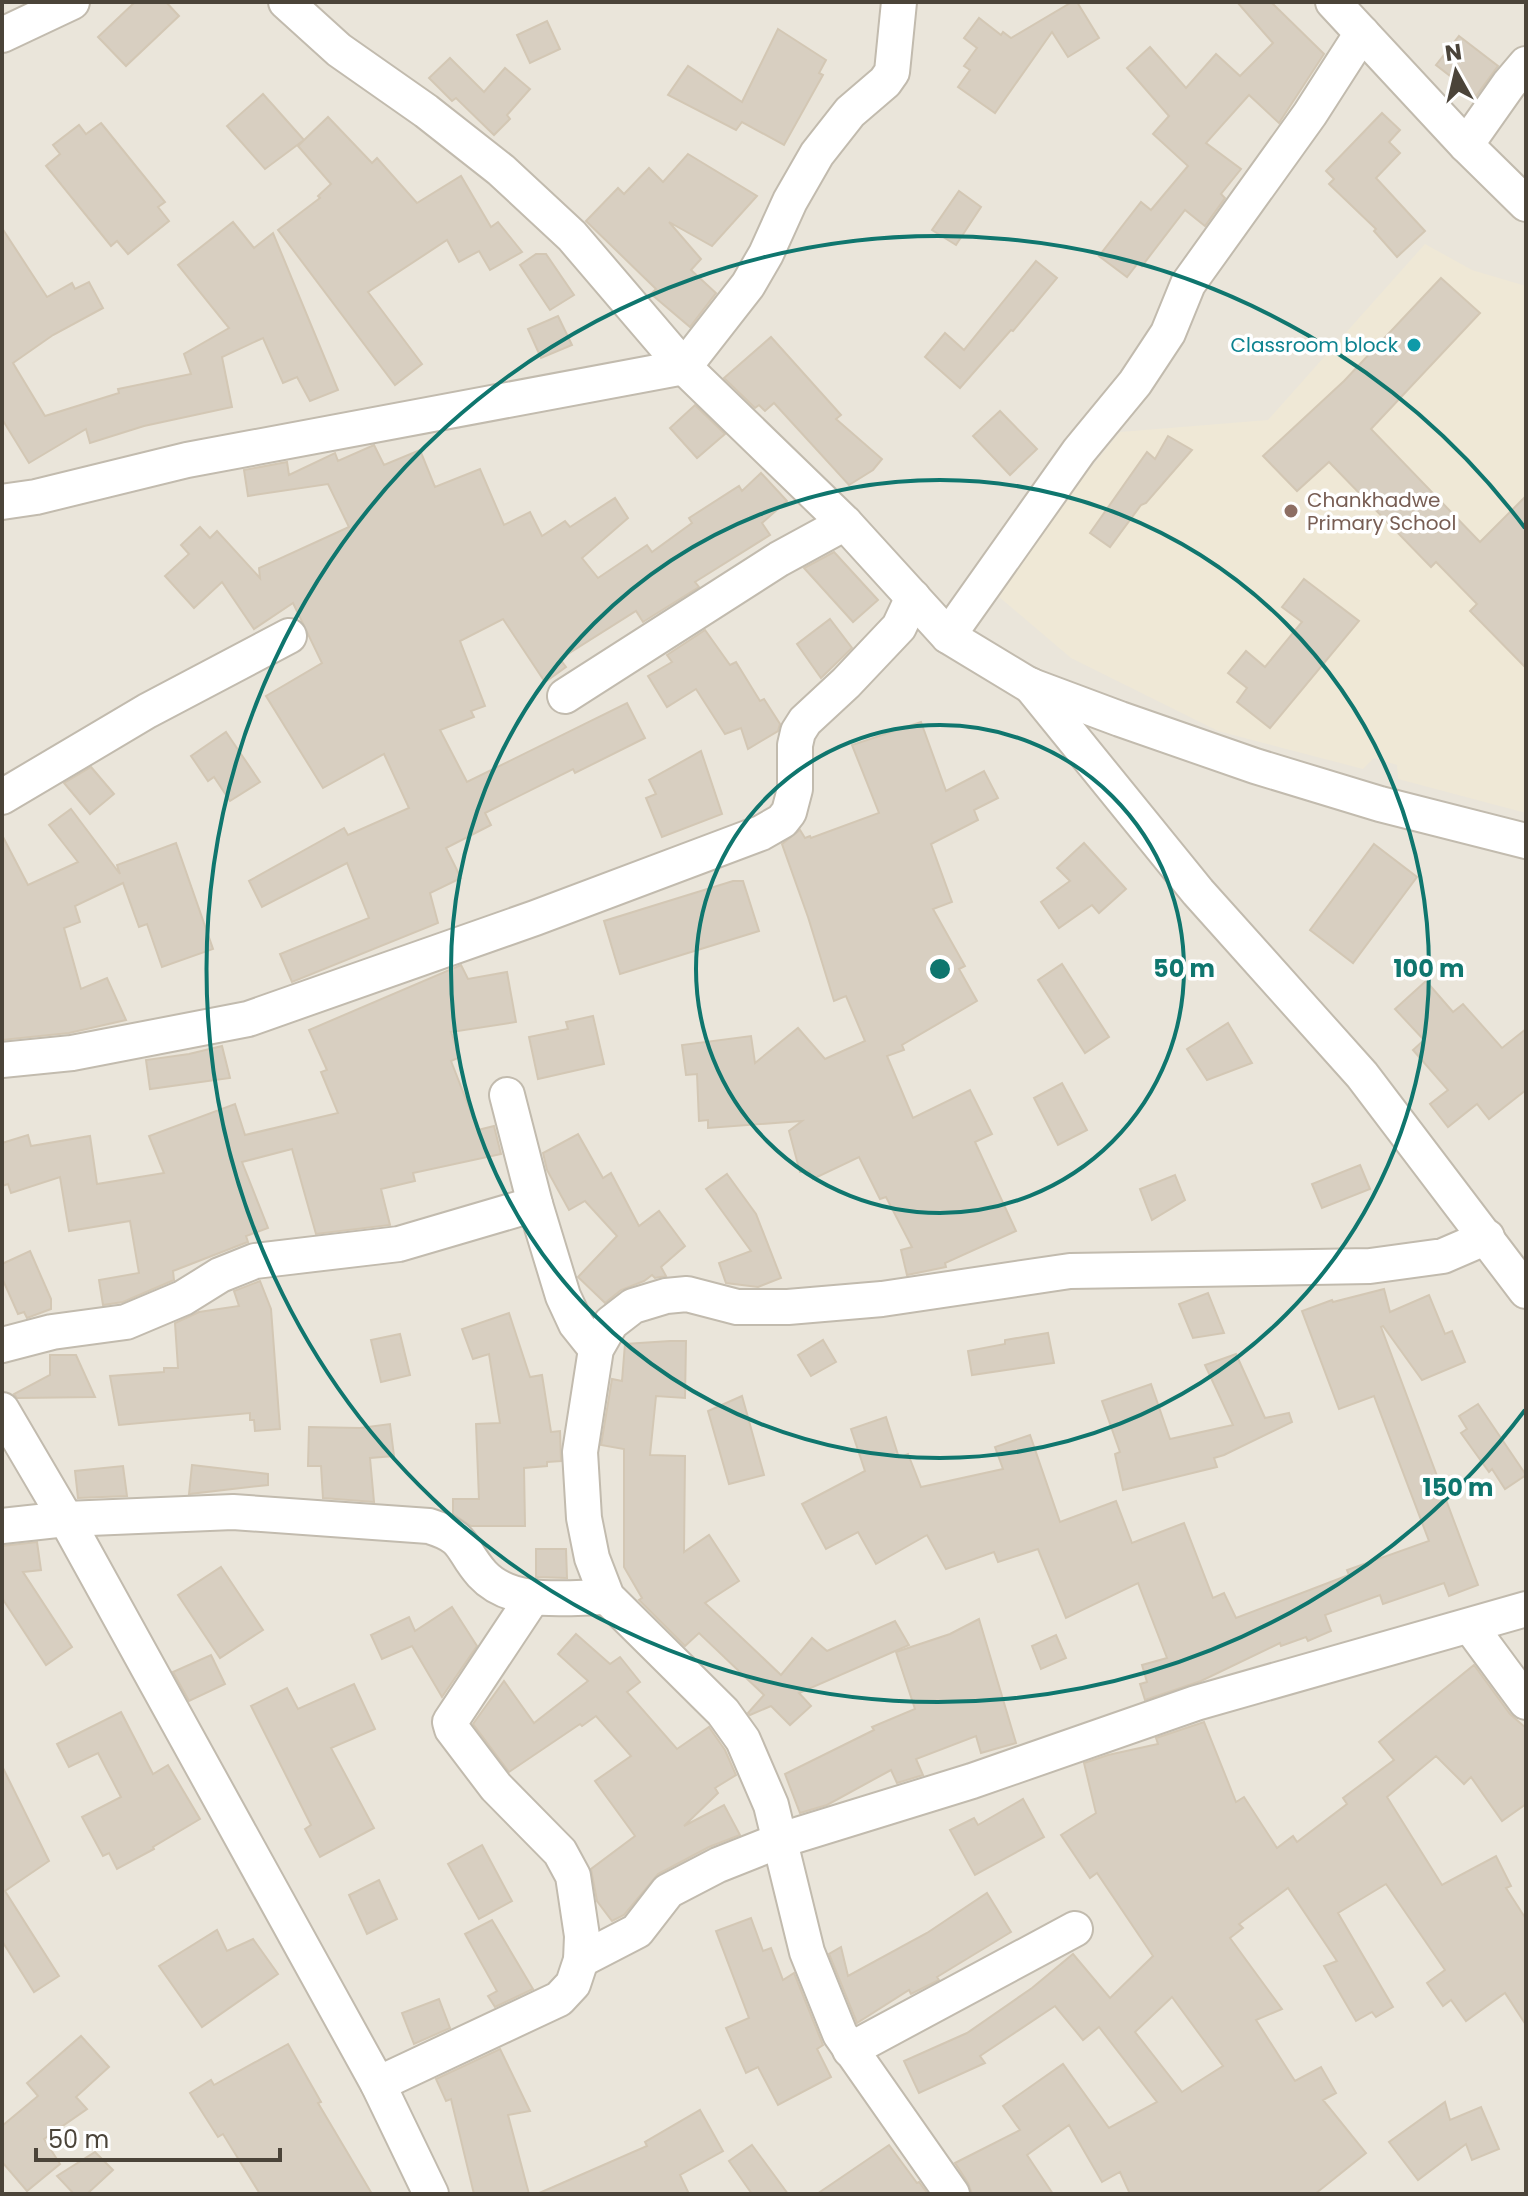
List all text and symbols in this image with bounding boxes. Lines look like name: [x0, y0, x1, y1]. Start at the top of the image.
north arrow: [1416, 32, 1496, 112]
text: N: [1443, 36, 1464, 69]
place label: Classroom block: [1231, 331, 1399, 359]
marker: Classroom block: [1405, 336, 1423, 354]
place label: Chankhadwe Primary School: [1307, 486, 1456, 537]
marker: Chankhadwe Primary School: [1282, 502, 1300, 520]
text: 50 m: [1153, 952, 1215, 985]
text: 100 m: [1394, 952, 1464, 985]
centre of rings: [926, 955, 954, 983]
text: 150 m: [1423, 1471, 1493, 1504]
scale bar: [36, 2112, 280, 2162]
text: 50 m: [48, 2123, 109, 2156]

